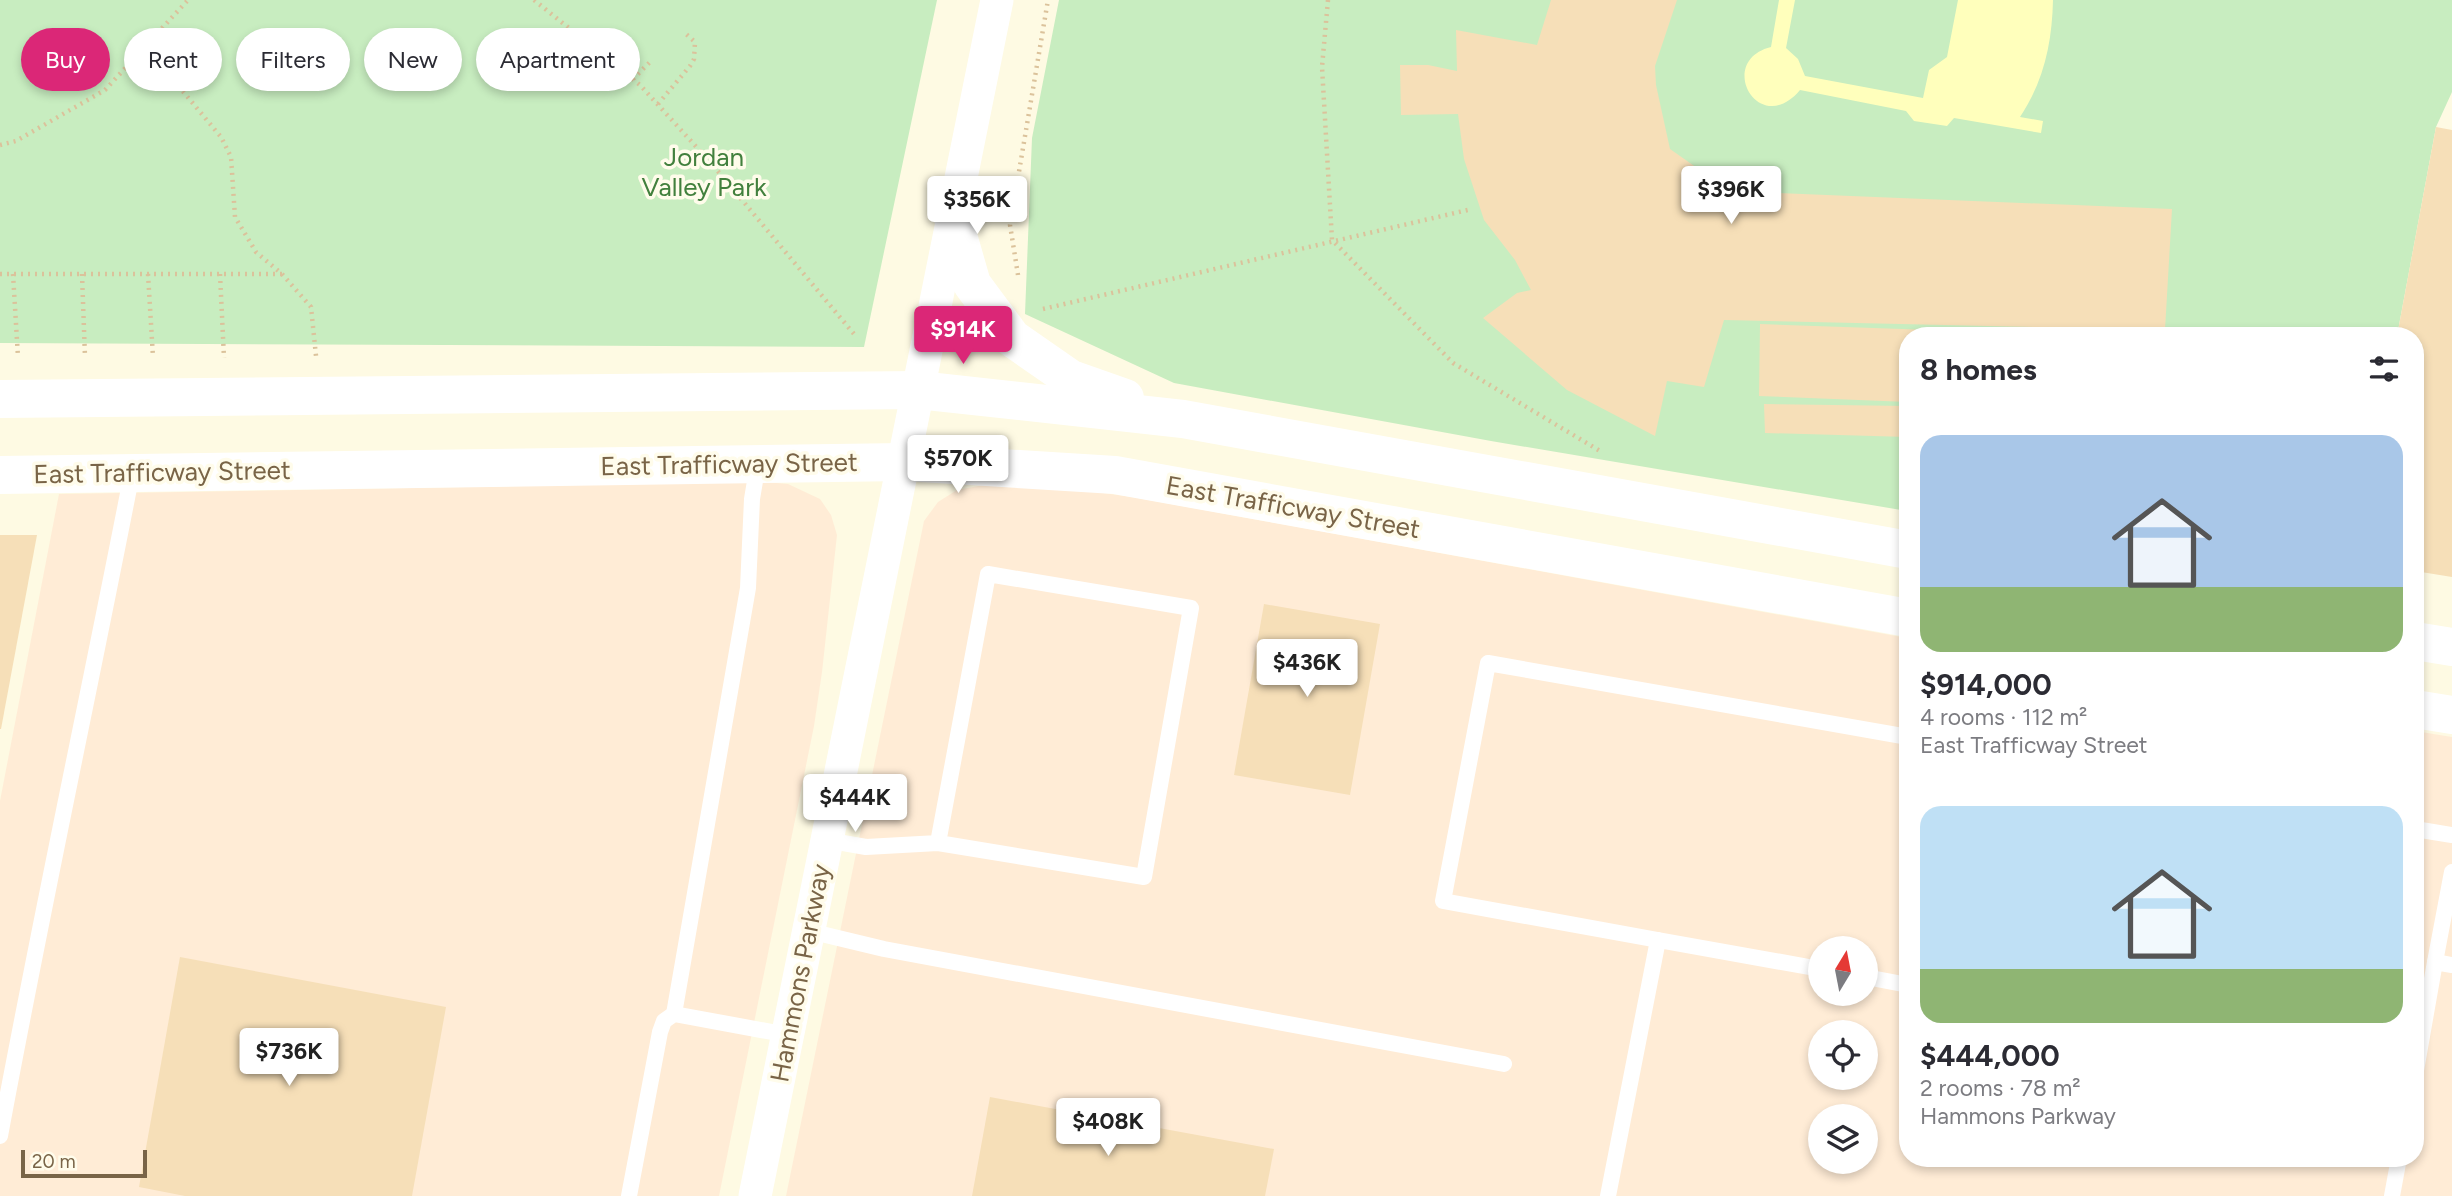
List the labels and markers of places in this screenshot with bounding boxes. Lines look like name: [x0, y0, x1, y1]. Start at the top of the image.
pin: $396K: [1682, 166, 1780, 226]
pin: $356K: [928, 176, 1026, 236]
pin: $914K: [914, 306, 1012, 366]
pin: $570K: [909, 435, 1007, 495]
pin: $436K: [1258, 640, 1356, 699]
pin: $444K: [806, 774, 904, 834]
pin: $736K: [240, 1028, 338, 1088]
pin: $408K: [1059, 1098, 1157, 1158]

